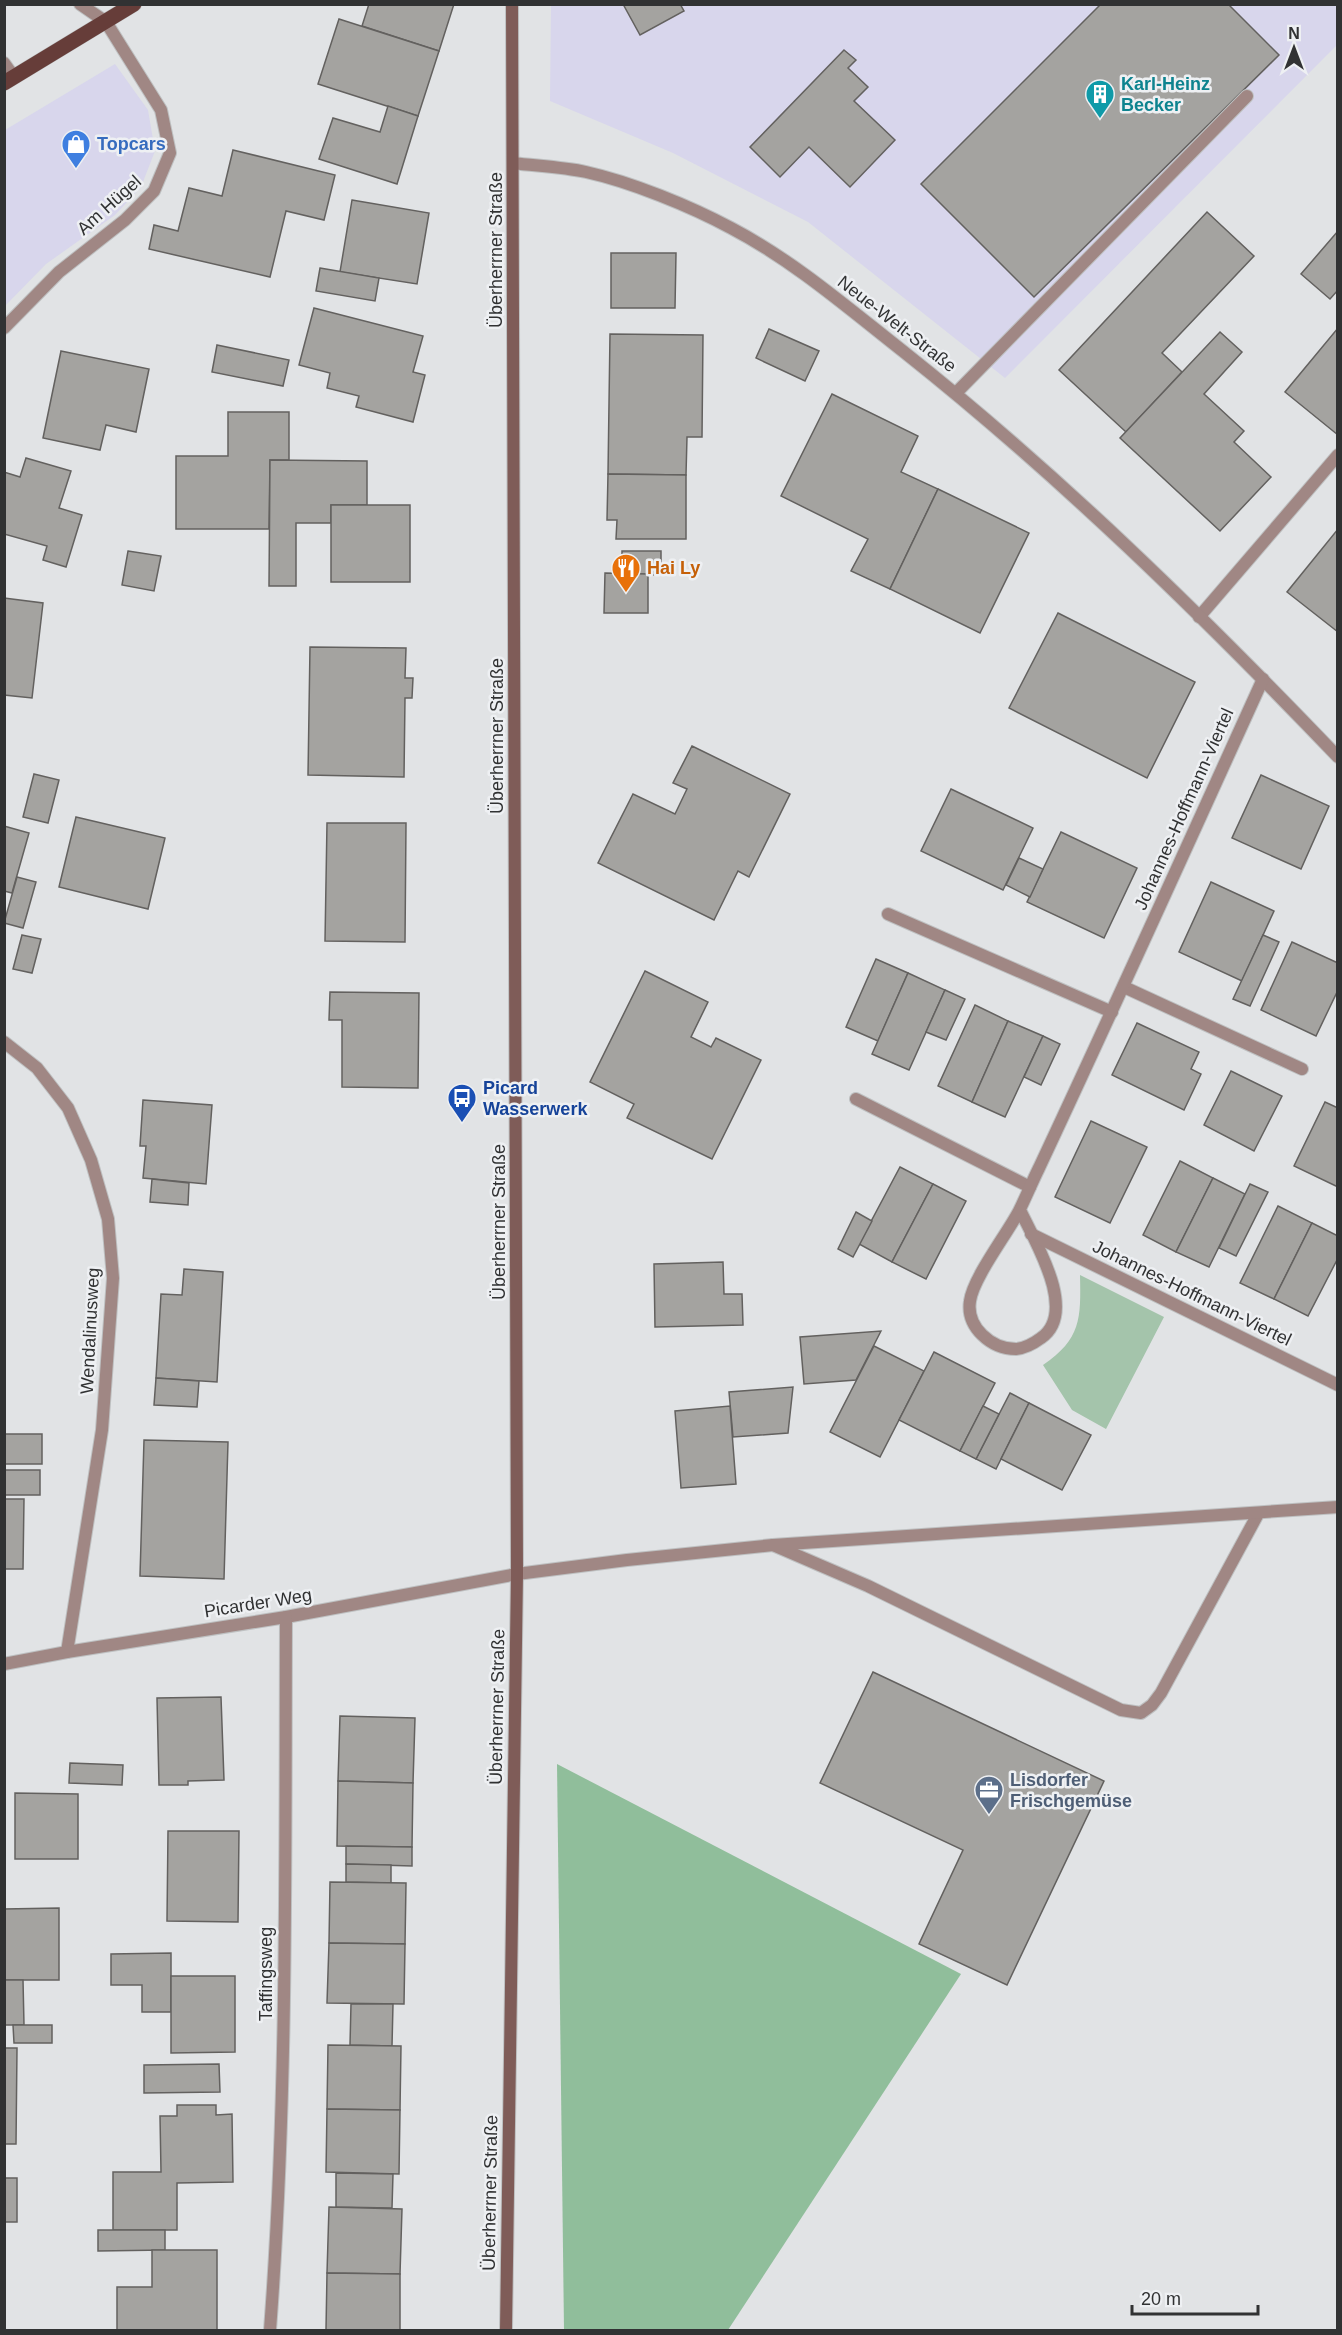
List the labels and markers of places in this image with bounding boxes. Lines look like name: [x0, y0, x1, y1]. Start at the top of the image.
place label: Karl-Heinz Becker: [1121, 74, 1210, 115]
building icon: Karl-Heinz Becker: [1084, 78, 1116, 120]
shop icon: Topcars: [60, 128, 92, 170]
place label: Topcars: [97, 134, 166, 154]
restaurant icon: Hai Ly: [610, 552, 642, 594]
place label: Hai Ly: [647, 558, 700, 578]
place label: Picard Wasserwerk: [483, 1078, 588, 1119]
bus stop icon: Picard Wasserwerk: [446, 1082, 478, 1124]
place label: Lisdorfer Frischgemüse: [1010, 1770, 1132, 1811]
office icon: Lisdorfer Frischgemüse: [973, 1774, 1005, 1816]

